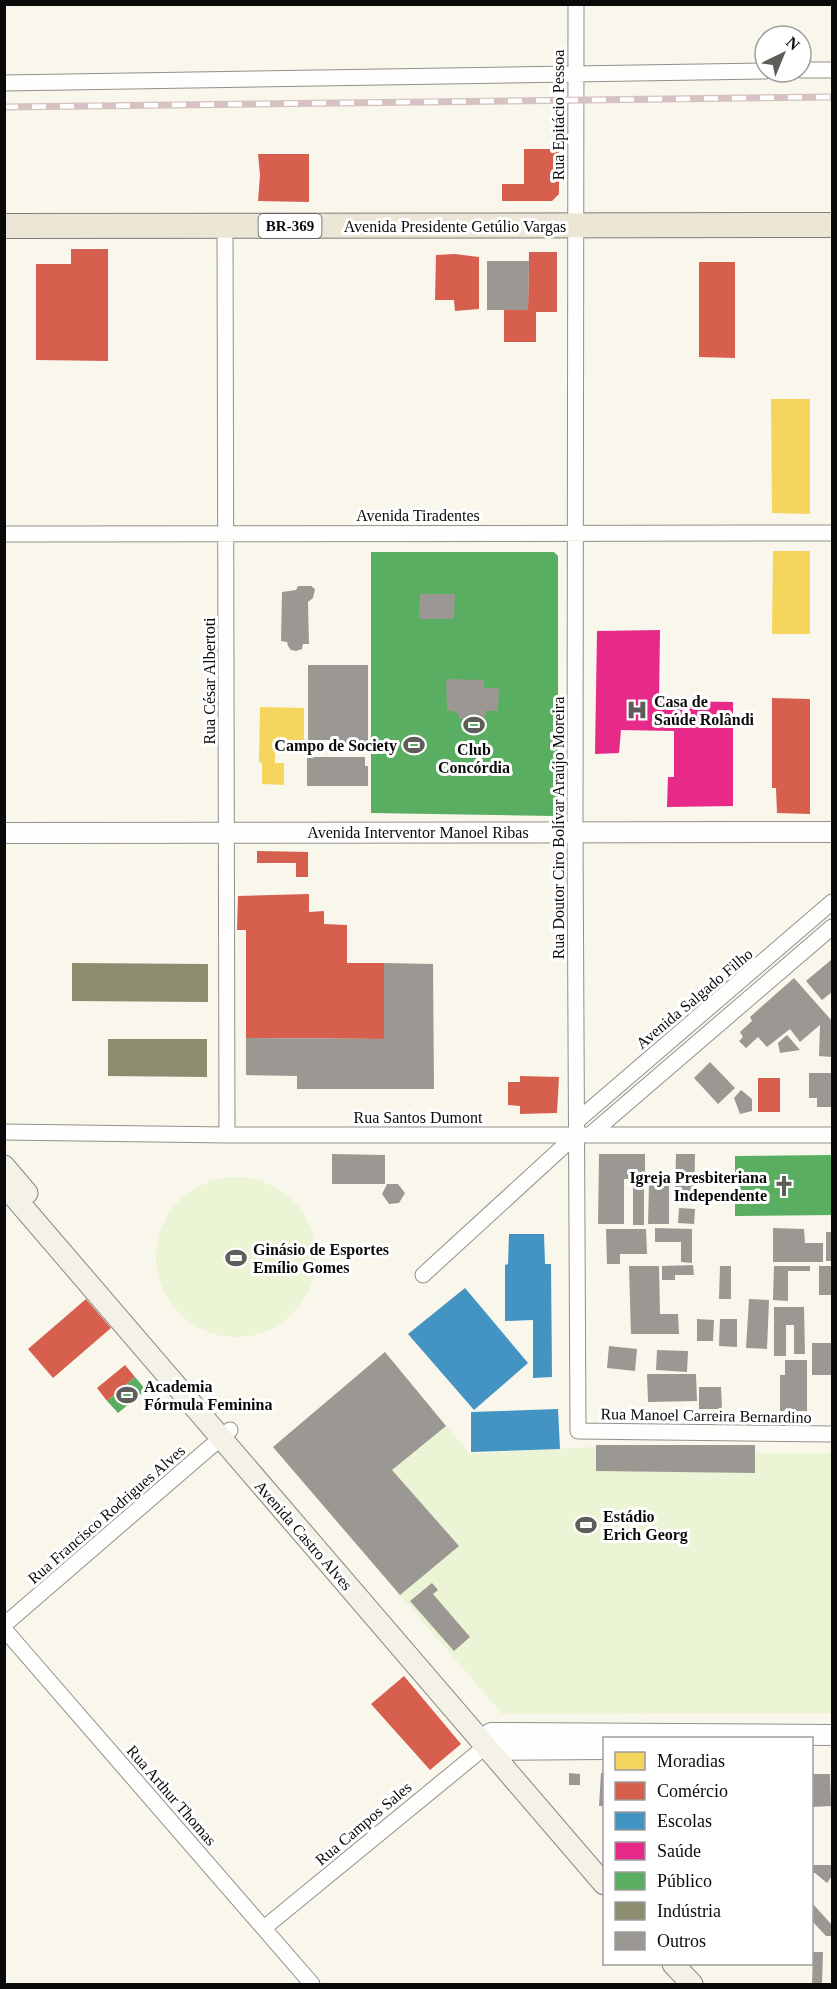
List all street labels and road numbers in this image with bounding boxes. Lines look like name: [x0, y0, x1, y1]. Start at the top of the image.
street label: Rua Epitácio Pessoa: [550, 50, 568, 180]
road number: BR-369: [258, 214, 322, 238]
street label: Avenida Presidente Getúlio Vargas: [344, 218, 566, 236]
street label: Avenida Tiradentes: [356, 507, 480, 524]
street label: Rua César Albertoti: [201, 617, 218, 745]
street label: Rua Doutor Ciro Bolívar Araújo Moreira: [550, 697, 568, 959]
street label: Avenida Interventor Manoel Ribas: [307, 824, 529, 841]
street label: Avenida Salgado Filho: [633, 945, 756, 1053]
street label: Rua Santos Dumont: [354, 1109, 483, 1126]
street label: Rua Manoel Carreira Bernardino: [600, 1405, 812, 1426]
street label: Rua Francisco Rodrigues Alves: [24, 1442, 189, 1588]
street label: Avenida Castro Alves: [252, 1477, 356, 1593]
street label: Rua Arthur Thomas: [124, 1742, 220, 1849]
street label: Rua Campos Sales: [312, 1778, 415, 1869]

